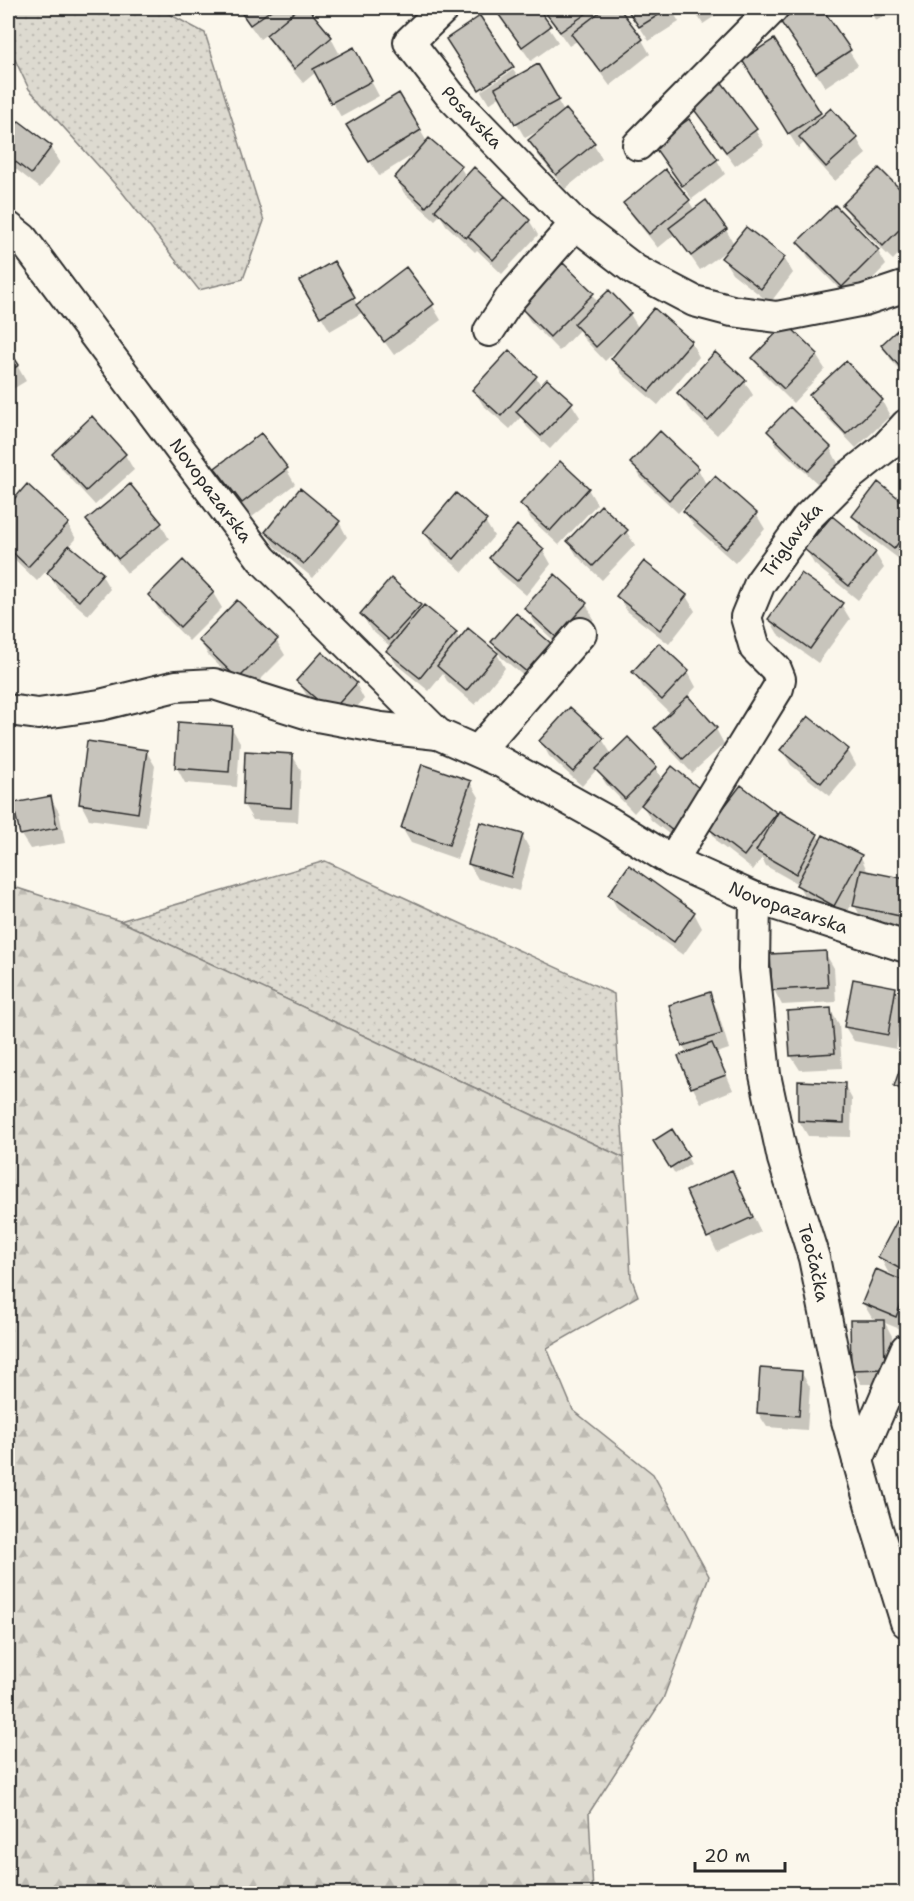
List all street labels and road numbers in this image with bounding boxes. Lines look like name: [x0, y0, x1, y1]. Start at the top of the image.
street label: Posavska: [435, 81, 508, 154]
street label: Novopazarska: [164, 433, 258, 548]
street label: Triglavska: [756, 497, 828, 583]
street label: Novopazarska: [725, 876, 851, 939]
street label: Teočačka: [792, 1221, 835, 1304]

